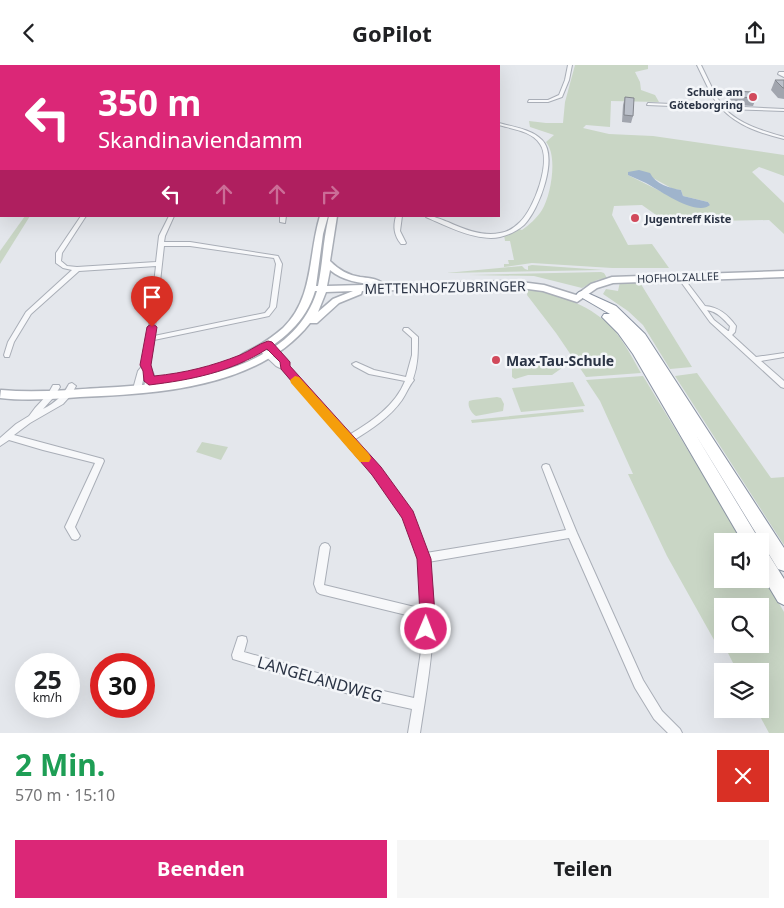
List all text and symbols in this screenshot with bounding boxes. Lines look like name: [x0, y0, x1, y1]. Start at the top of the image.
text: GoPilot: [352, 18, 432, 48]
icon: back: [15, 19, 43, 47]
icon: share: [741, 19, 769, 47]
text: 350 m: [98, 79, 201, 126]
place label: Schule am Göteborgring: [669, 84, 743, 112]
icon: left: [15, 85, 80, 150]
marker: Schule am Göteborgring: [747, 91, 759, 103]
text: Skandinaviendamm: [98, 124, 303, 154]
icon: left: [157, 180, 185, 208]
icon: ahead: [210, 180, 238, 208]
icon: ahead: [263, 180, 291, 208]
icon: right: [316, 180, 344, 208]
place label: Jugentreff Kiste: [644, 211, 732, 226]
marker: Jugentreff Kiste: [629, 212, 641, 224]
street label: HOFHOLZALLEE: [637, 268, 719, 286]
pin: [131, 276, 173, 327]
street label: METTENHOFZUBRINGER: [364, 276, 526, 298]
icon: arrive: [138, 283, 166, 311]
place label: Max-Tau-Schule: [506, 351, 614, 370]
marker: Max-Tau-Schule: [490, 354, 502, 366]
map controls: [714, 533, 769, 718]
button: sound: [714, 533, 769, 588]
button: search: [714, 598, 769, 653]
position arrow: [399, 602, 451, 654]
street label: LANGELANDWEG: [255, 651, 385, 707]
speed limit sign: 30: [90, 653, 155, 718]
text: 25: [33, 662, 62, 696]
button: layers: [714, 663, 769, 718]
text: km/h: [33, 689, 62, 706]
text: 2 Min.: [15, 744, 105, 785]
button: close: [717, 750, 769, 802]
text: 570 m · 15:10: [15, 784, 115, 806]
button: Beenden: [15, 840, 387, 898]
button: Teilen: [397, 840, 769, 898]

